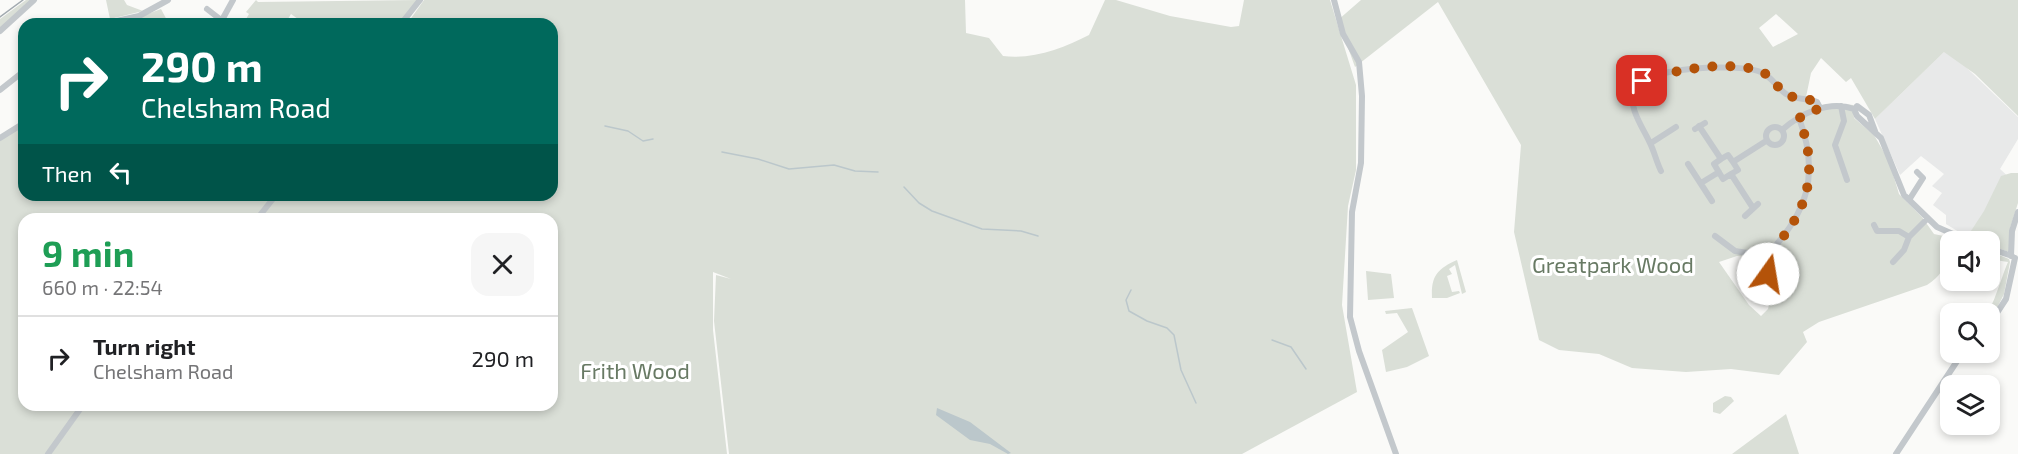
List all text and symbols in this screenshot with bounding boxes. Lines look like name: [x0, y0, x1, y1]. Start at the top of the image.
text: 290 m: [141, 40, 263, 90]
icon: right: [42, 42, 120, 120]
pin: [1616, 55, 1667, 106]
icon: arrive: [1625, 64, 1658, 97]
text: Chelsham Road: [141, 91, 331, 123]
icon: left: [104, 156, 137, 189]
text: Then: [42, 160, 92, 186]
text: 9 min: [42, 231, 134, 274]
map controls: [1940, 231, 2000, 435]
button: sound: [1940, 231, 2000, 291]
button: close: [471, 233, 534, 296]
position arrow: [1736, 242, 1800, 306]
park label: Greatpark Wood: [1532, 251, 1694, 277]
text: 660 m · 22:54: [42, 275, 163, 299]
button: search: [1940, 303, 2000, 363]
text: Turn right: [93, 333, 195, 359]
icon: right: [42, 342, 75, 375]
text: 290 m: [472, 345, 534, 371]
park label: Frith Wood: [580, 357, 690, 383]
text: Chelsham Road: [93, 359, 234, 383]
button: layers: [1940, 375, 2000, 435]

